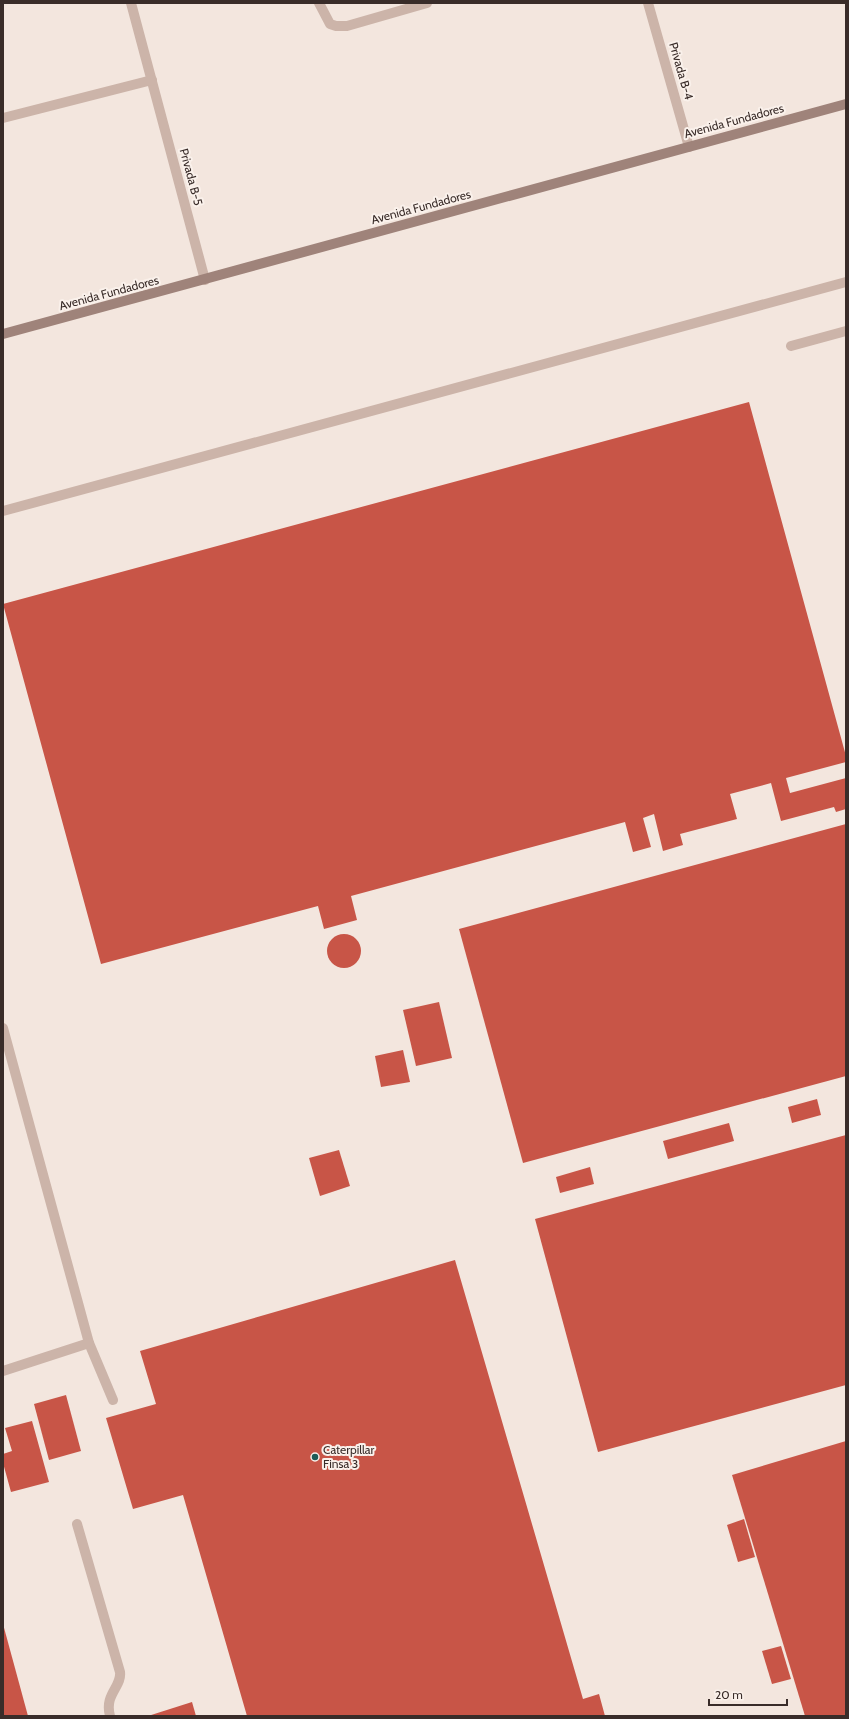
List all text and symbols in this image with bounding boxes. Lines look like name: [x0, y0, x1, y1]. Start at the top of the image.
street label: Privada B-4: [666, 40, 697, 101]
street label: Avenida Fundadores: [682, 100, 785, 141]
street label: Privada B-5: [177, 147, 206, 207]
street label: Avenida Fundadores: [369, 186, 472, 227]
street label: Avenida Fundadores: [57, 272, 160, 313]
place label: Caterpillar Finsa 3: [323, 1442, 375, 1471]
marker: Caterpillar Finsa 3: [310, 1452, 320, 1462]
scale bar: [709, 1681, 787, 1707]
text: 20 m: [715, 1687, 743, 1702]

